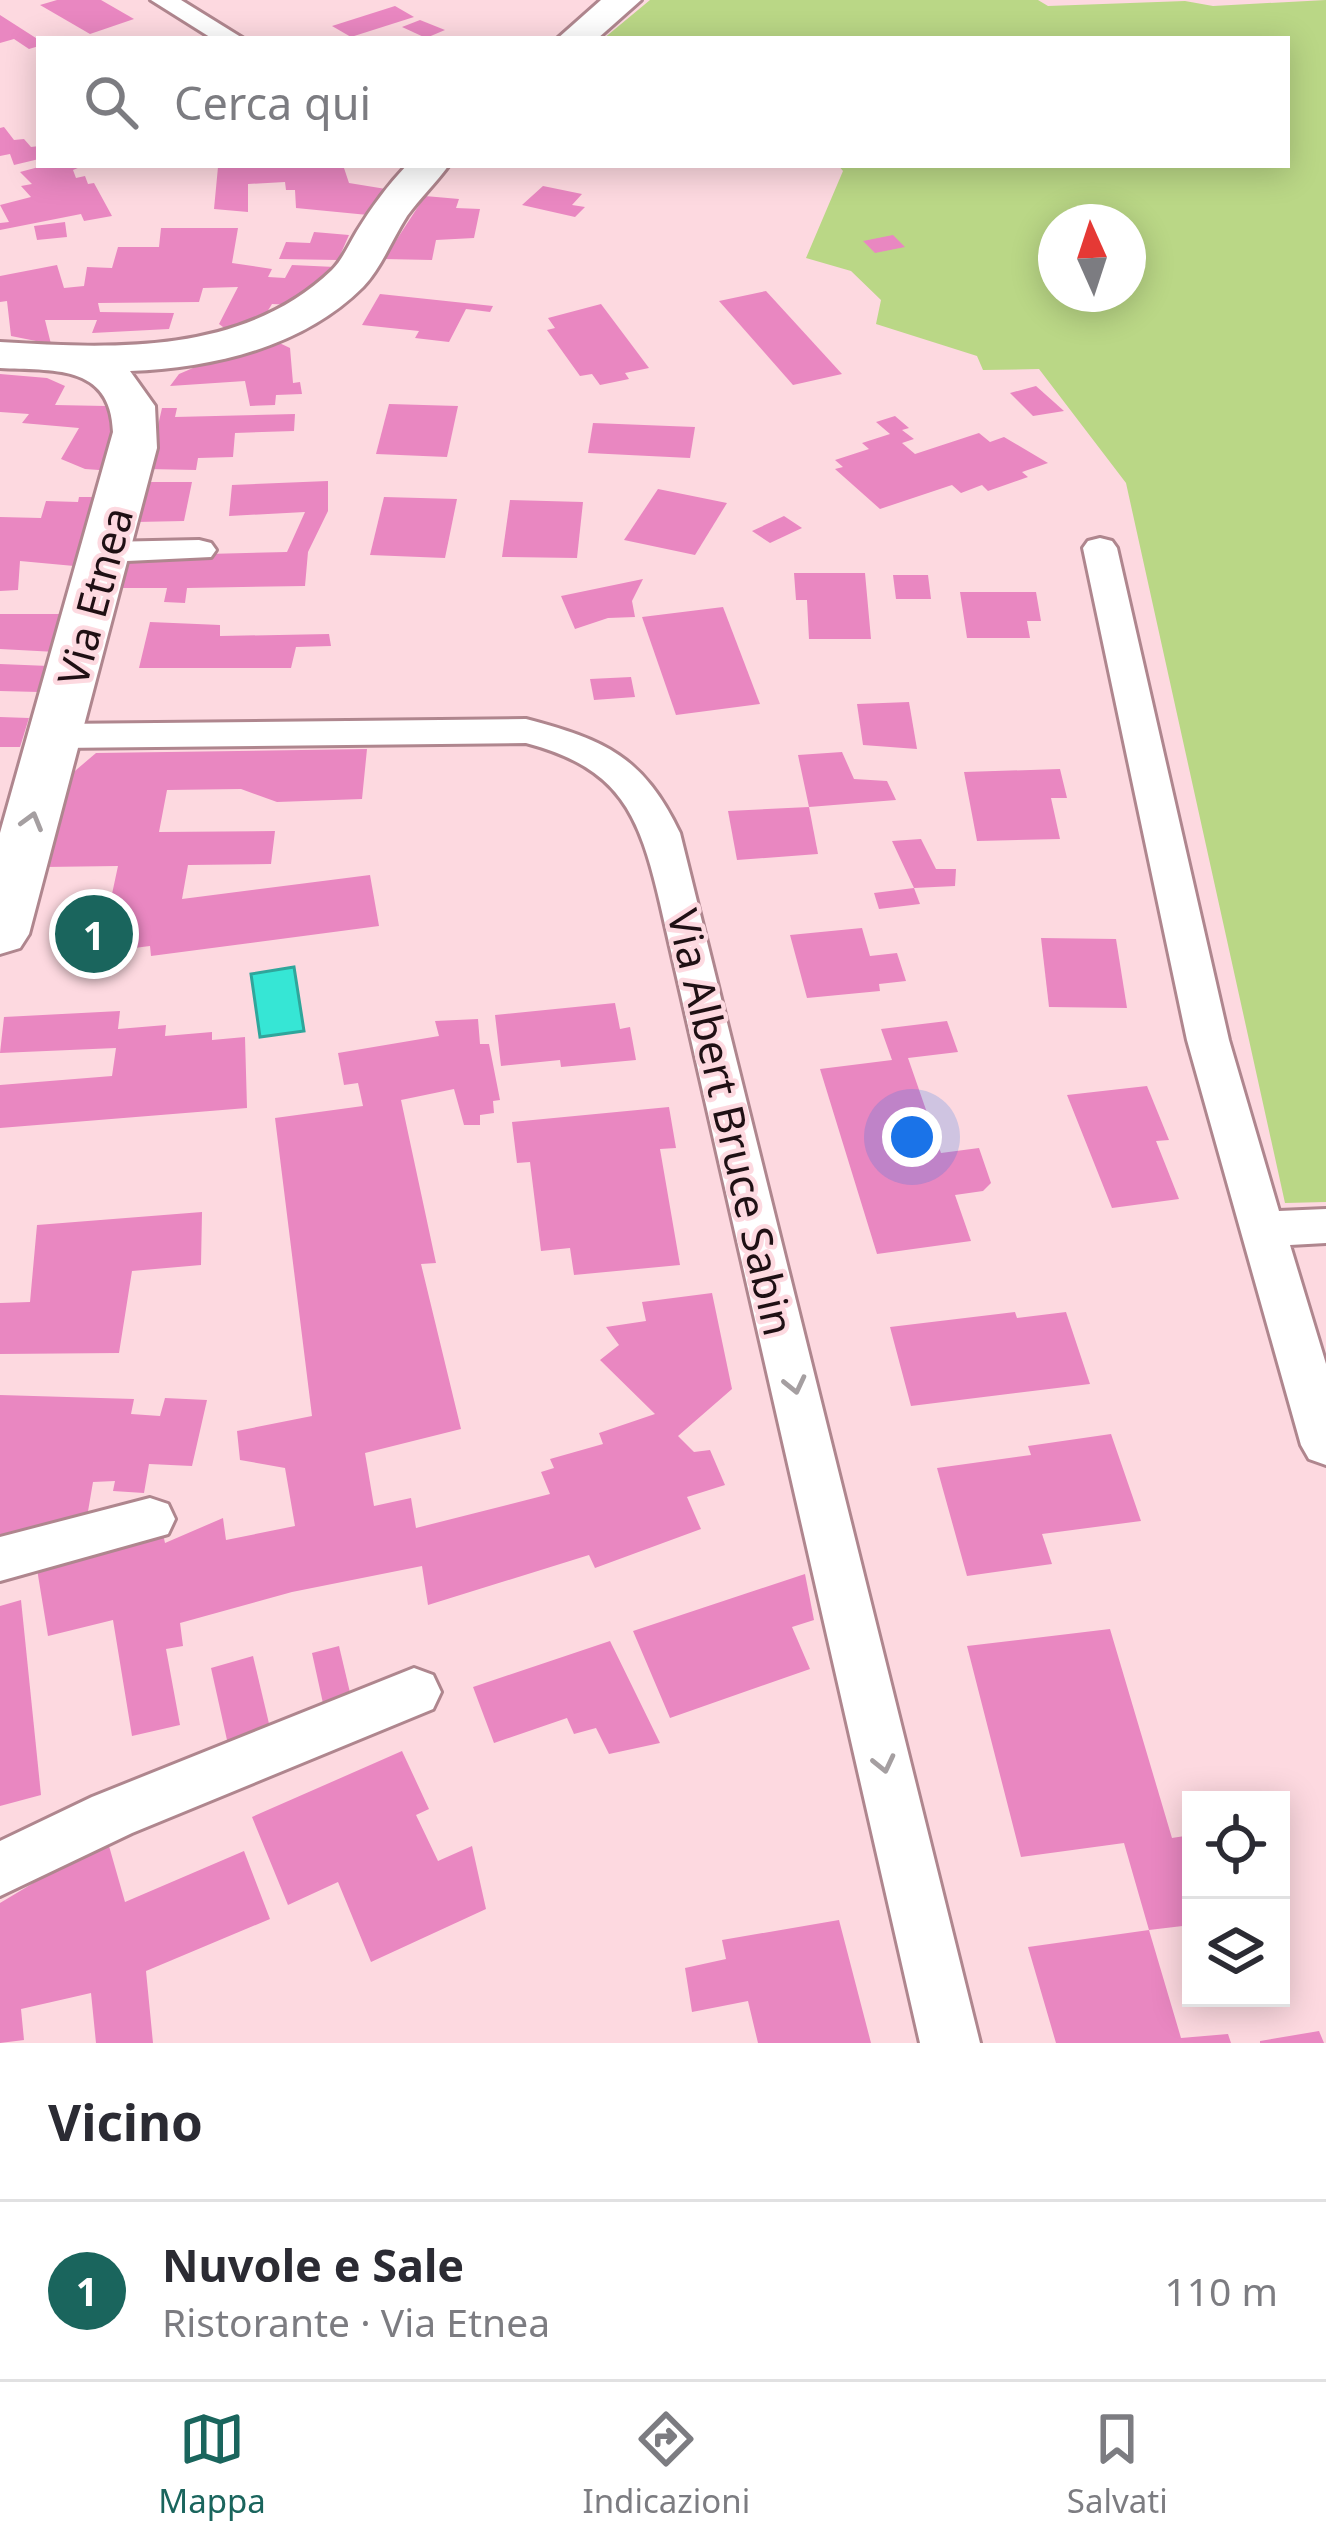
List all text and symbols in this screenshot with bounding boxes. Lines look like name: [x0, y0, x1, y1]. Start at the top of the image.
search box: [36, 36, 1290, 168]
icon: search: [78, 69, 144, 135]
text: Cerca qui: [174, 72, 371, 133]
north arrow: [1038, 204, 1146, 312]
street label: Via Etnea: [43, 501, 145, 691]
one-way arrow: [18, 811, 43, 832]
pin: 1: [55, 889, 133, 979]
street label: Via Albert Bruce Sabin: [655, 903, 809, 1341]
your location: [882, 1107, 942, 1167]
one-way arrow: [781, 1374, 806, 1394]
one-way arrow: [871, 1754, 896, 1774]
map controls: [1182, 1791, 1290, 2007]
button: locate: [1182, 1791, 1290, 1899]
button: layers: [1182, 1899, 1290, 2007]
text: Vicino: [48, 2086, 203, 2156]
text: Nuvole e Sale: [162, 2234, 464, 2295]
text: 1: [76, 2264, 98, 2317]
text: 110 m: [1164, 2264, 1278, 2317]
text: Ristorante · Via Etnea: [162, 2295, 550, 2348]
tab: Mappa: [158, 2406, 266, 2523]
tab: Indicazioni: [583, 2406, 750, 2523]
tab: Salvati: [1067, 2406, 1168, 2523]

